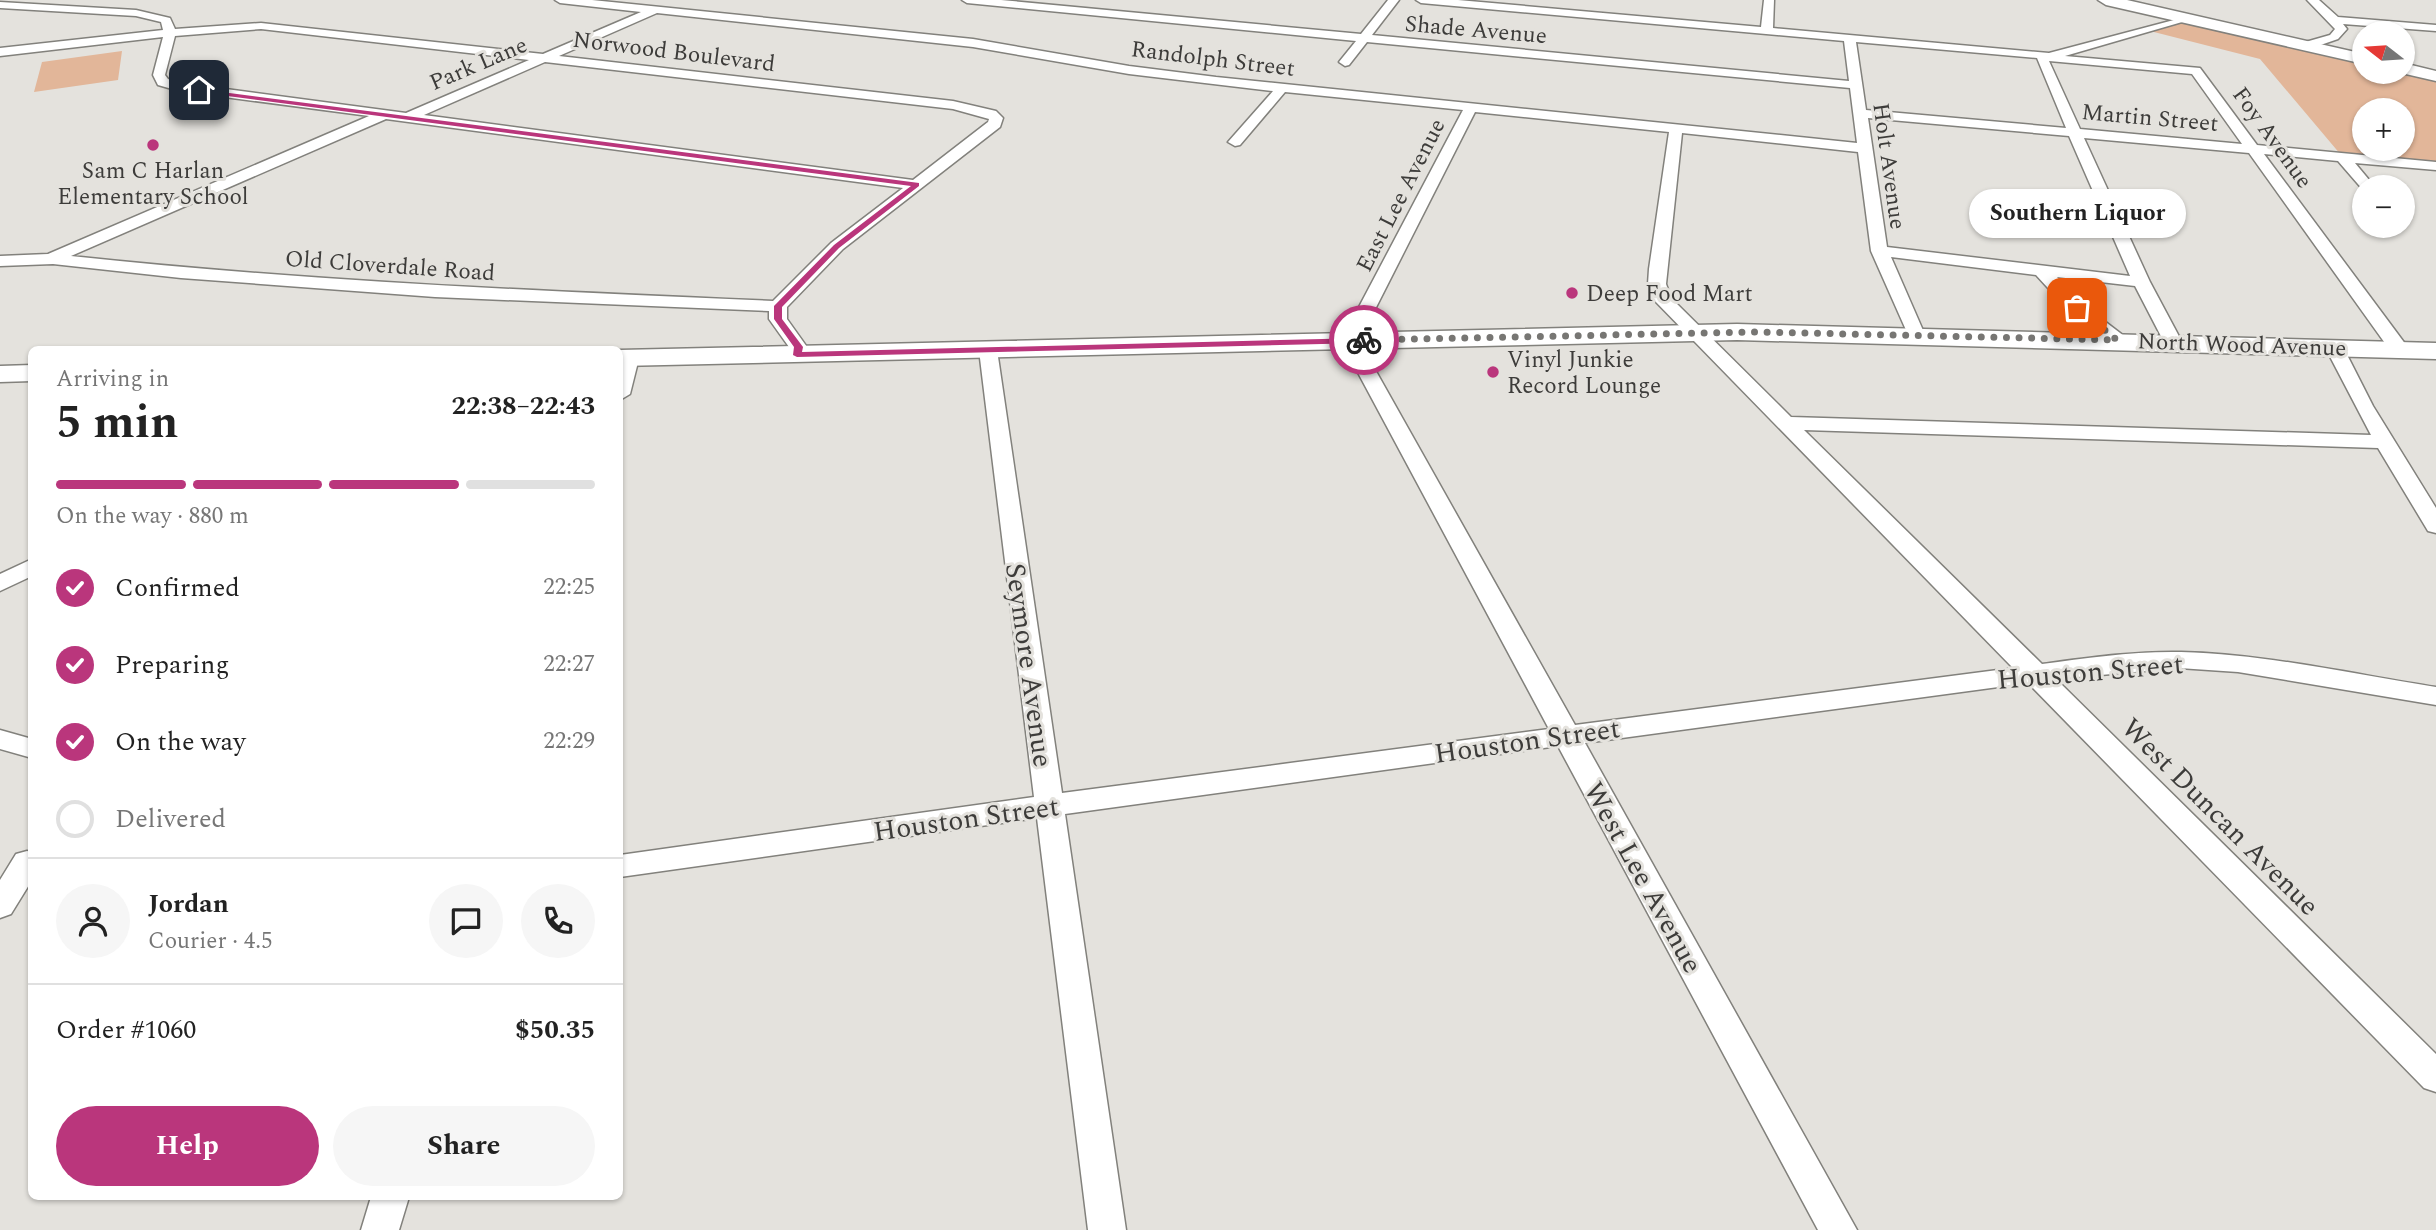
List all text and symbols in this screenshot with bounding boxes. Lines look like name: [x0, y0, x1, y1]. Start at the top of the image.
street label: Shade Avenue: [1403, 7, 1548, 54]
north arrow: [2352, 21, 2415, 84]
map controls: [2352, 21, 2415, 238]
street label: Norwood Boulevard: [571, 23, 777, 82]
street label: Park Lane: [424, 28, 533, 101]
street label: Randolph Street: [1129, 32, 1297, 87]
pin: [169, 60, 229, 120]
icon: home: [180, 71, 218, 109]
street label: Foy Avenue: [2223, 80, 2321, 196]
street label: Martin Street: [2080, 95, 2220, 142]
button: +: [2352, 98, 2415, 161]
street label: Holt Avenue: [1862, 101, 1915, 232]
street label: East Lee Avenue: [1348, 113, 1455, 279]
marker: Sam C Harlan Elementary School: [145, 137, 161, 153]
place label: Sam C Harlan Elementary School: [57, 154, 249, 215]
button: −: [2352, 175, 2415, 238]
callout: Southern Liquor: [1968, 189, 2186, 238]
text: Southern Liquor: [1990, 196, 2165, 231]
street label: Old Cloverdale Road: [284, 242, 496, 291]
place label: Deep Food Mart: [1586, 277, 1753, 312]
pin: [2047, 278, 2107, 338]
marker: Deep Food Mart: [1564, 285, 1580, 301]
icon: bag: [2058, 289, 2096, 327]
courier: [1329, 305, 1399, 375]
icon: bike: [1345, 321, 1383, 359]
street label: North Wood Avenue: [2137, 324, 2347, 367]
place label: Vinyl Junkie Record Lounge: [1507, 343, 1661, 404]
text: Arriving in: [56, 362, 169, 397]
marker: Vinyl Junkie Record Lounge: [1485, 364, 1501, 380]
text: 22:38–22:43: [451, 386, 595, 426]
text: 5 min: [56, 388, 178, 458]
text: On the way · 880 m: [56, 499, 249, 534]
street label: Seymore Avenue: [993, 560, 1064, 770]
text: Confirmed: [115, 568, 240, 608]
icon: check: [56, 569, 94, 607]
text: 22:25: [543, 570, 595, 605]
street label: Houston Street: [1995, 643, 2185, 702]
text: Preparing: [115, 645, 229, 685]
icon: check: [56, 646, 94, 684]
text: 22:27: [543, 647, 595, 682]
street label: Houston Street: [1432, 707, 1623, 776]
street label: West Duncan Avenue: [2111, 708, 2329, 926]
text: On the way: [115, 722, 246, 762]
icon: check: [56, 723, 94, 761]
text: 22:29: [543, 724, 595, 759]
street label: West Lee Avenue: [1572, 774, 1713, 981]
street label: Houston Street: [871, 785, 1062, 854]
text: Delivered: [115, 799, 226, 839]
button: person: [56, 884, 130, 958]
text: Jordan: [148, 884, 229, 924]
button: chat: [429, 884, 503, 958]
button: phone: [521, 884, 595, 958]
text: Courier · 4.5: [148, 924, 273, 959]
text: Order #1060: [56, 1010, 196, 1050]
text: $50.35: [515, 1010, 595, 1050]
button: Help: [56, 1106, 319, 1186]
button: Share: [333, 1106, 595, 1186]

